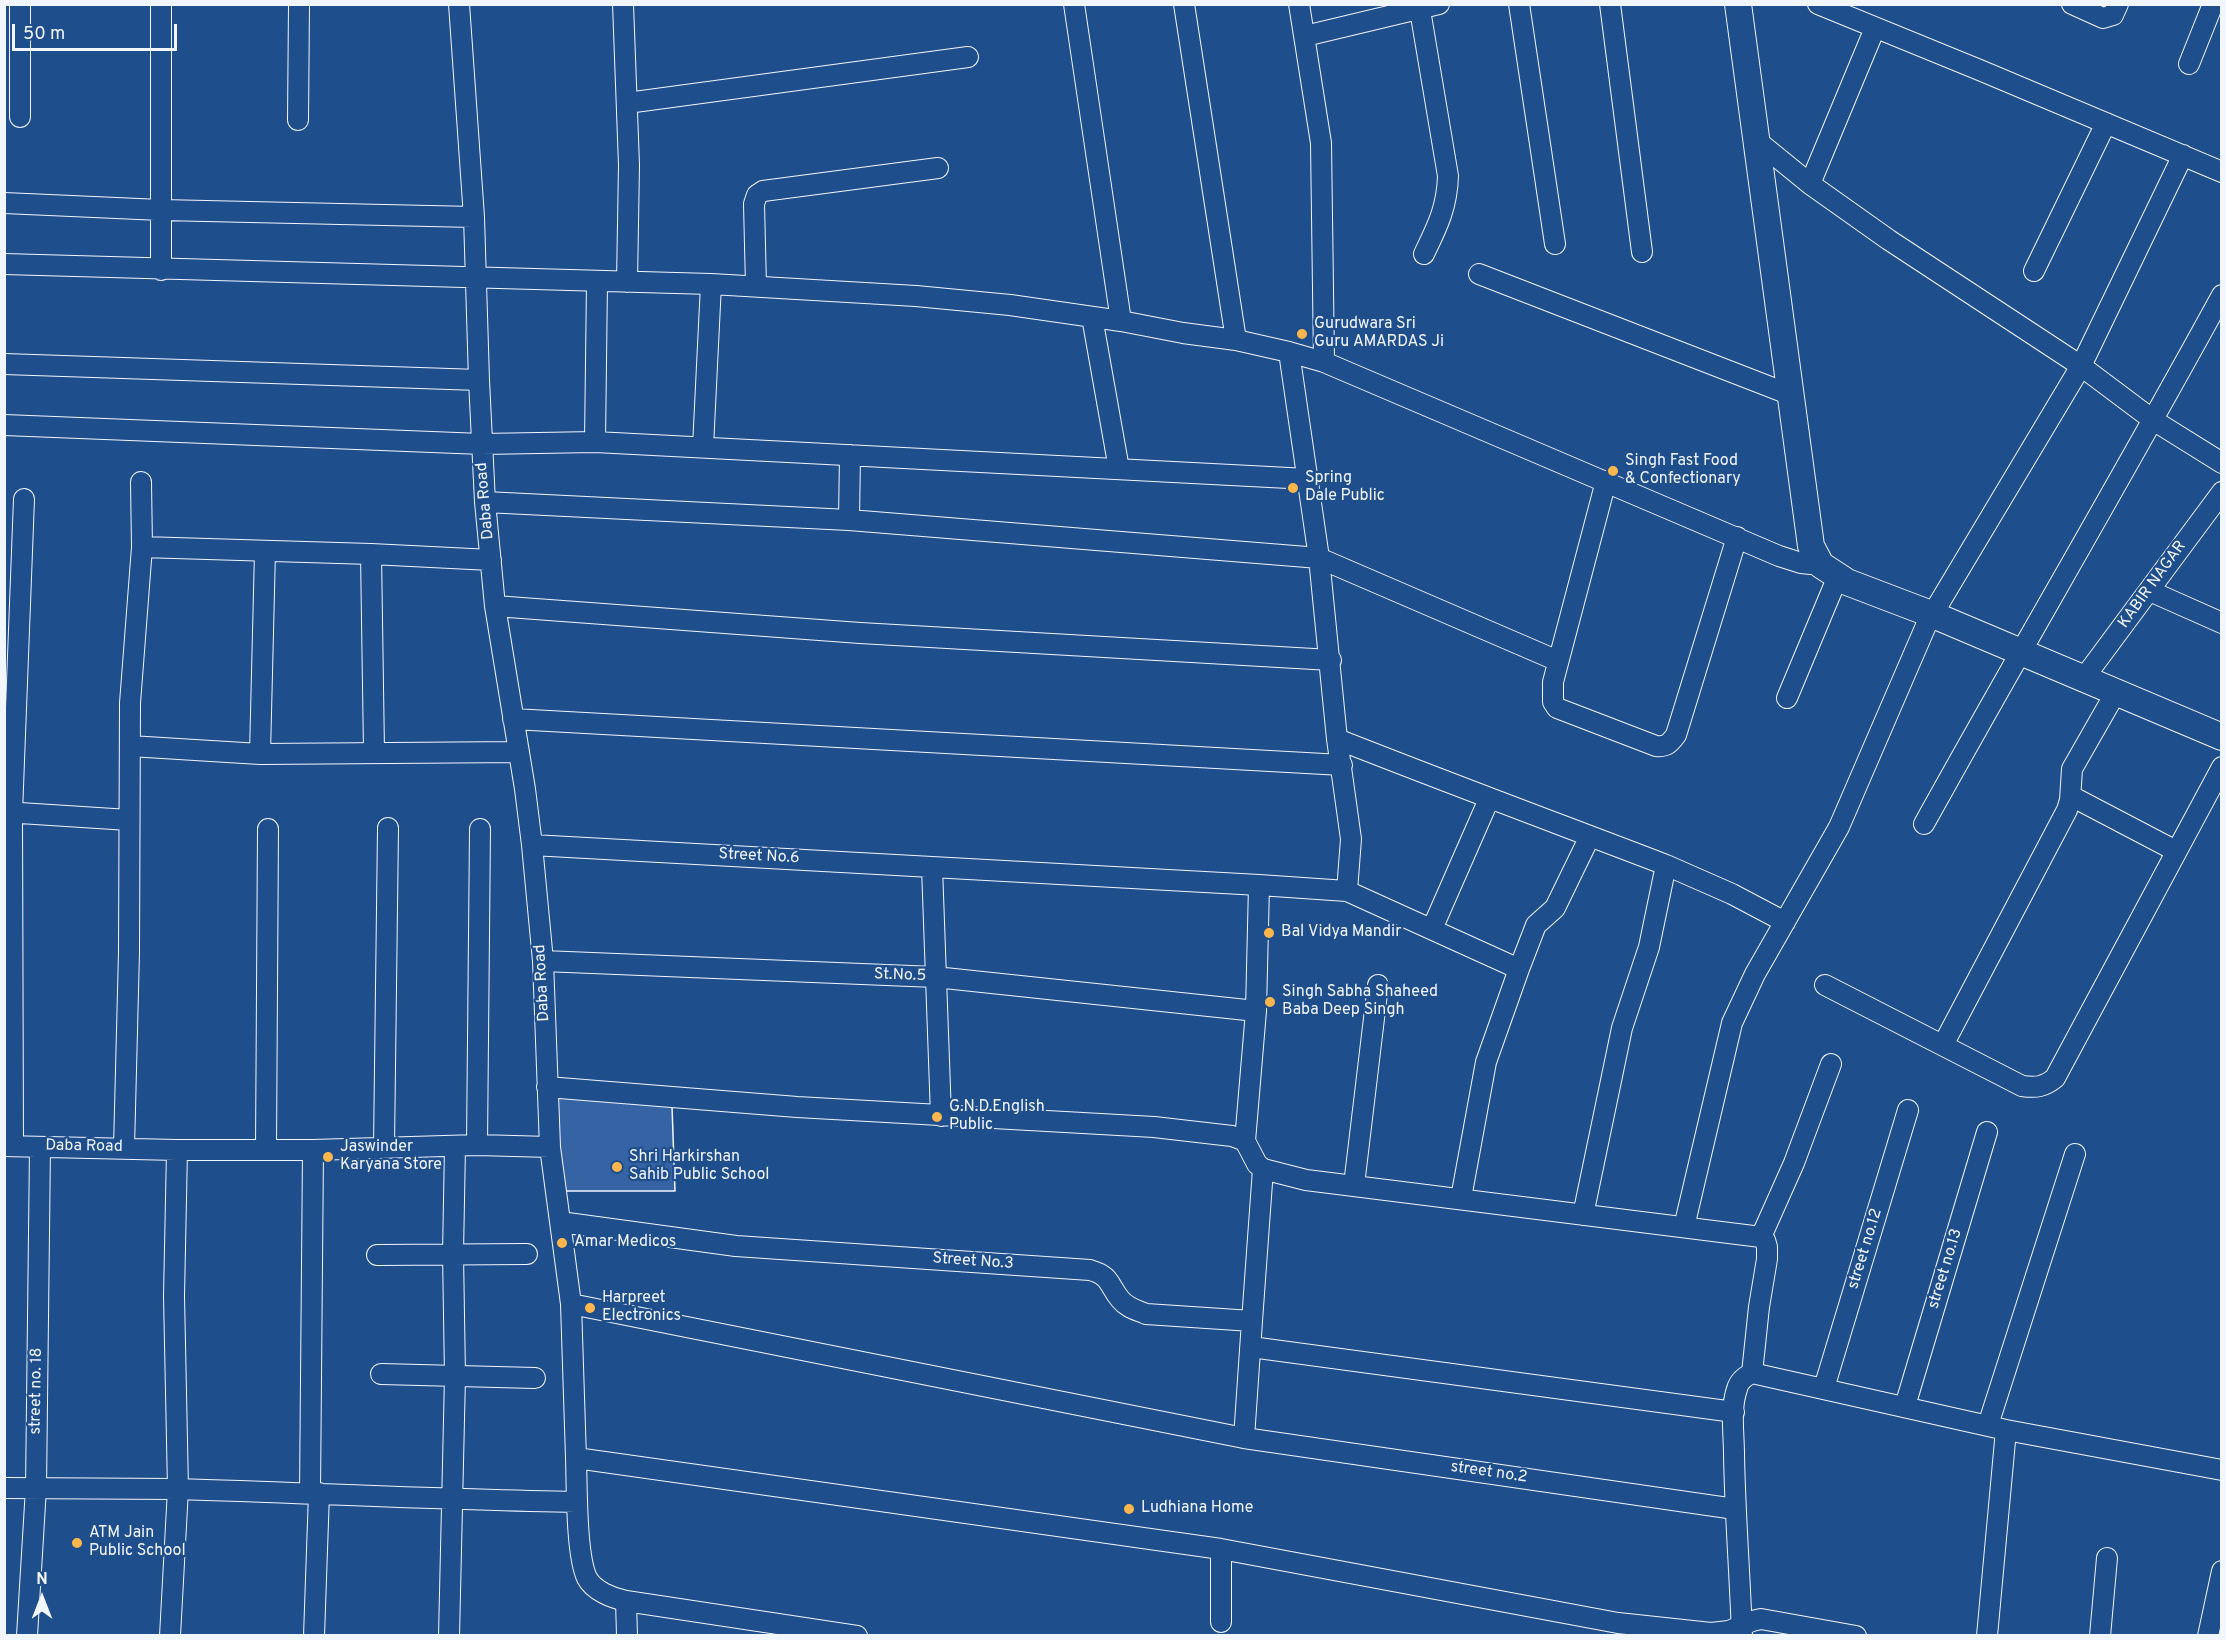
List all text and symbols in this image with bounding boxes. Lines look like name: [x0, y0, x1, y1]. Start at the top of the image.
scale bar: [15, 12, 180, 50]
text: 50 m: [23, 23, 65, 46]
place label: Gurudwara Sri Guru AMARDAS Ji: [1314, 315, 1444, 353]
marker: Gurudwara Sri Guru AMARDAS Ji: [1295, 327, 1309, 341]
place label: Singh Fast Food & Confectionary: [1625, 452, 1741, 490]
street label: Daba Road: [473, 462, 499, 540]
marker: Singh Fast Food & Confectionary: [1606, 464, 1620, 478]
place label: Spring Dale Public: [1305, 469, 1385, 507]
marker: Spring Dale Public: [1286, 481, 1300, 495]
street label: KABIR NAGAR: [2115, 538, 2191, 632]
street label: Street No.6: [718, 845, 800, 869]
place label: Bal Vidya Mandir: [1281, 923, 1401, 943]
marker: Bal Vidya Mandir: [1262, 926, 1276, 940]
street label: Daba Road: [531, 944, 555, 1022]
street label: St.No.5: [873, 965, 927, 987]
place label: Singh Sabha Shaheed Baba Deep Singh: [1282, 983, 1438, 1021]
marker: Singh Sabha Shaheed Baba Deep Singh: [1263, 995, 1277, 1009]
place label: G.N.D.English Public: [949, 1098, 1045, 1136]
marker: G.N.D.English Public: [930, 1110, 944, 1124]
street label: Daba Road: [45, 1137, 123, 1157]
place label: Jaswinder Karyana Store: [340, 1138, 442, 1176]
place label: Shri Harkirshan Sahib Public School: [629, 1148, 770, 1186]
marker: Jaswinder Karyana Store: [321, 1150, 335, 1164]
marker: Shri Harkirshan Sahib Public School: [610, 1160, 624, 1174]
street label: street no.12: [1845, 1206, 1887, 1292]
street label: street no.13: [1925, 1227, 1967, 1311]
place label: Amar Medicos: [574, 1233, 676, 1253]
marker: Amar Medicos: [555, 1236, 569, 1250]
street label: Street No.3: [932, 1250, 1014, 1274]
place label: Harpreet Electronics: [602, 1289, 681, 1327]
marker: Harpreet Electronics: [583, 1301, 597, 1315]
street label: street no. 18: [27, 1347, 47, 1435]
street label: street no.2: [1449, 1458, 1529, 1488]
place label: Ludhiana Home: [1141, 1499, 1253, 1519]
marker: Ludhiana Home: [1122, 1502, 1136, 1516]
place label: ATM Jain Public School: [89, 1524, 186, 1562]
marker: ATM Jain Public School: [70, 1536, 84, 1550]
north arrow: [12, 1568, 72, 1628]
text: N: [36, 1570, 48, 1590]

